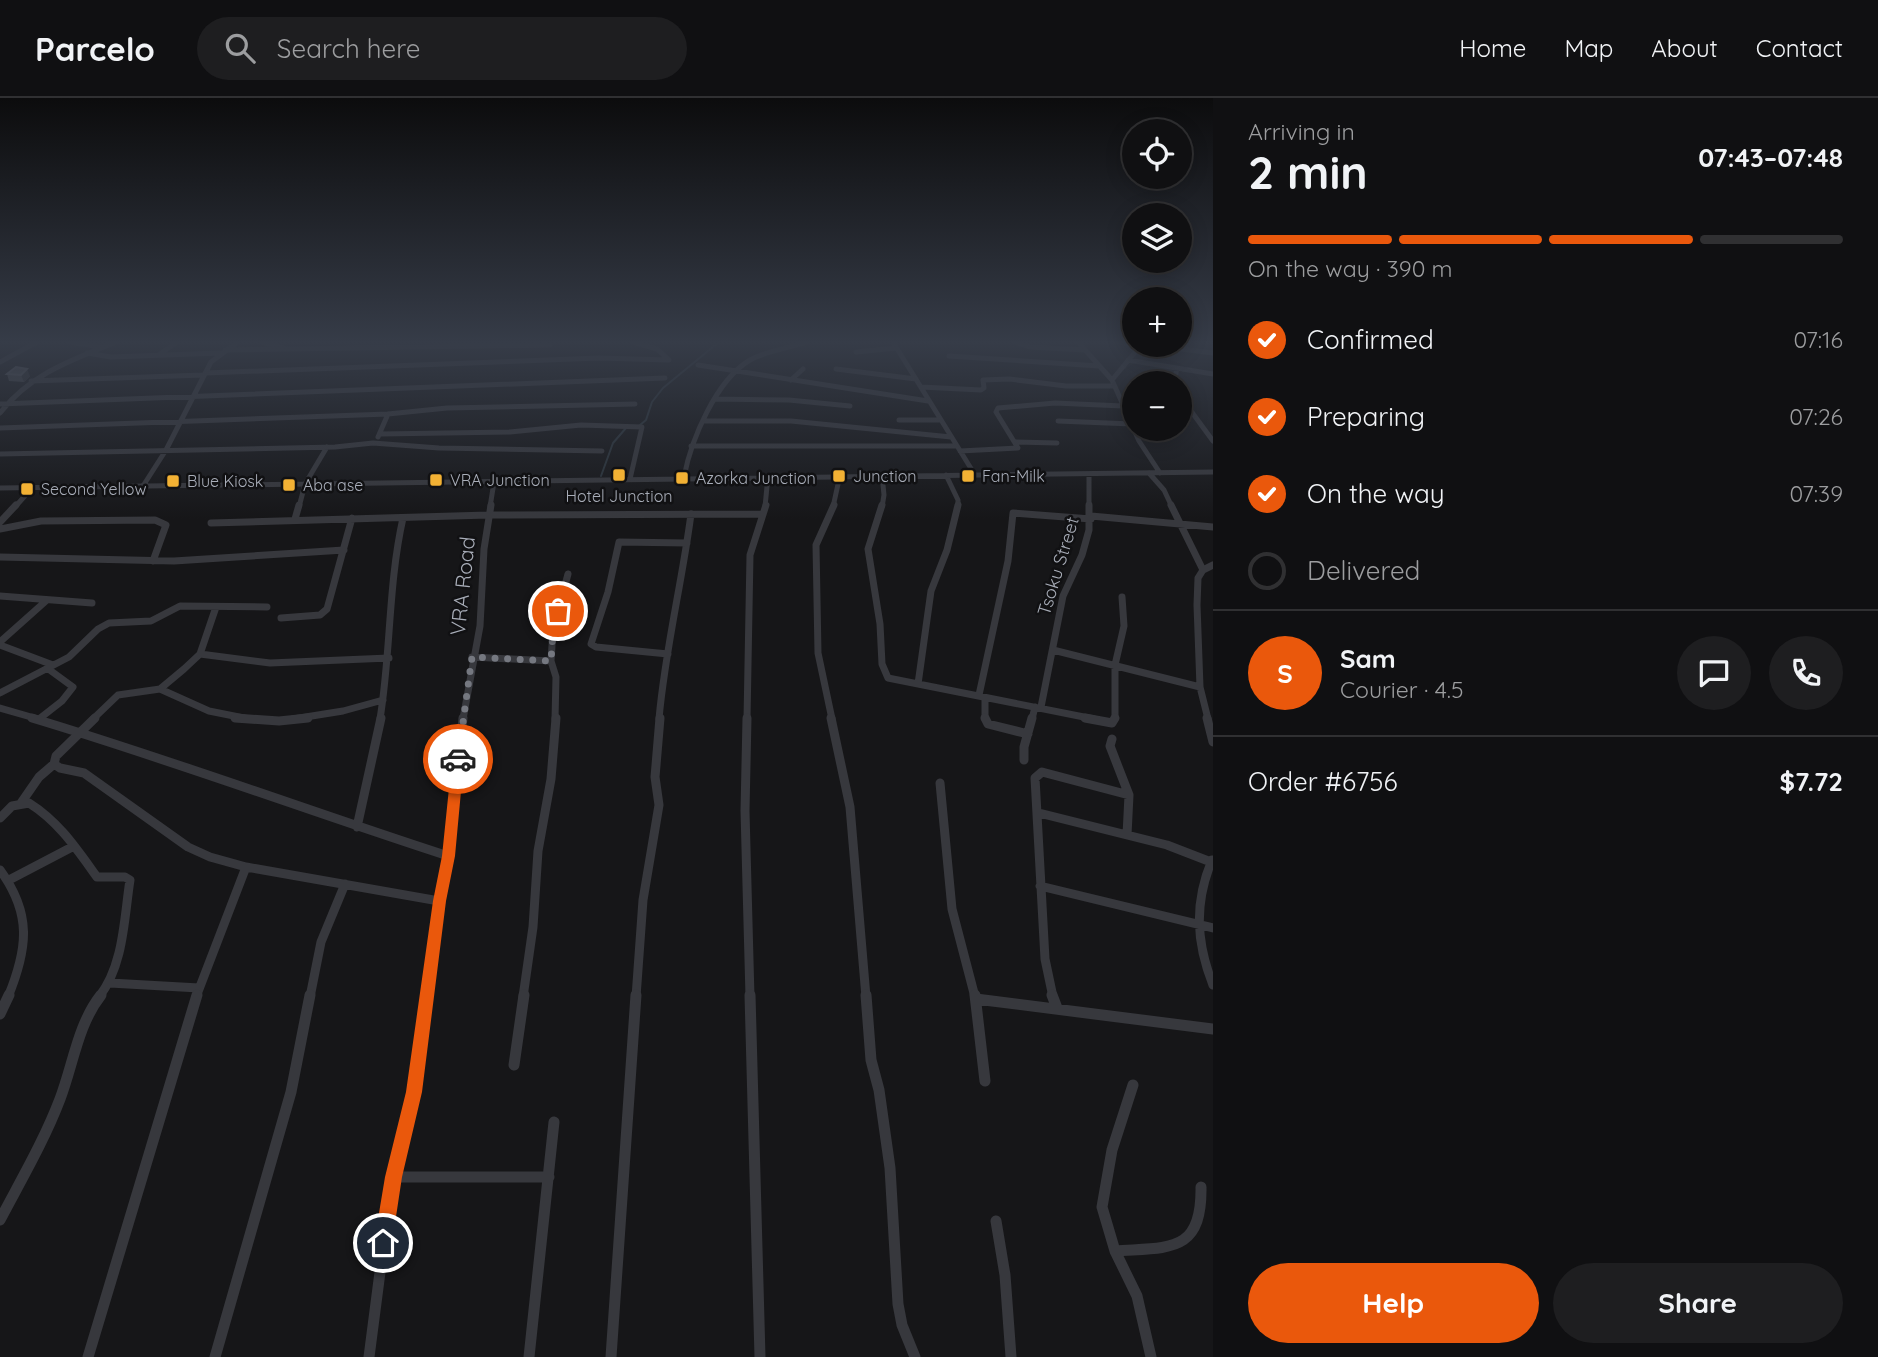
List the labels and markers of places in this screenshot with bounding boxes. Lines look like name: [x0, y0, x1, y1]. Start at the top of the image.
place label: Junction: [853, 466, 917, 486]
place label: Fan-Milk: [982, 466, 1045, 486]
marker: Hotel Junction: [611, 467, 627, 483]
place label: Azorka Junction: [696, 468, 816, 488]
marker: Junction: [831, 468, 847, 484]
marker: Fan-Milk: [960, 468, 976, 484]
place label: VRA Junction: [450, 470, 550, 490]
marker: Azorka Junction: [674, 470, 690, 486]
place label: Blue Kiosk: [187, 471, 263, 491]
marker: VRA Junction: [428, 472, 444, 488]
marker: Blue Kiosk: [165, 473, 181, 489]
place label: Aba ase: [303, 475, 363, 495]
marker: Aba ase: [281, 477, 297, 493]
place label: Second Yellow: [41, 479, 147, 499]
marker: Second Yellow: [19, 481, 35, 497]
place label: Hotel Junction: [565, 486, 673, 506]
pin: [528, 581, 588, 641]
pin: [353, 1213, 413, 1273]

